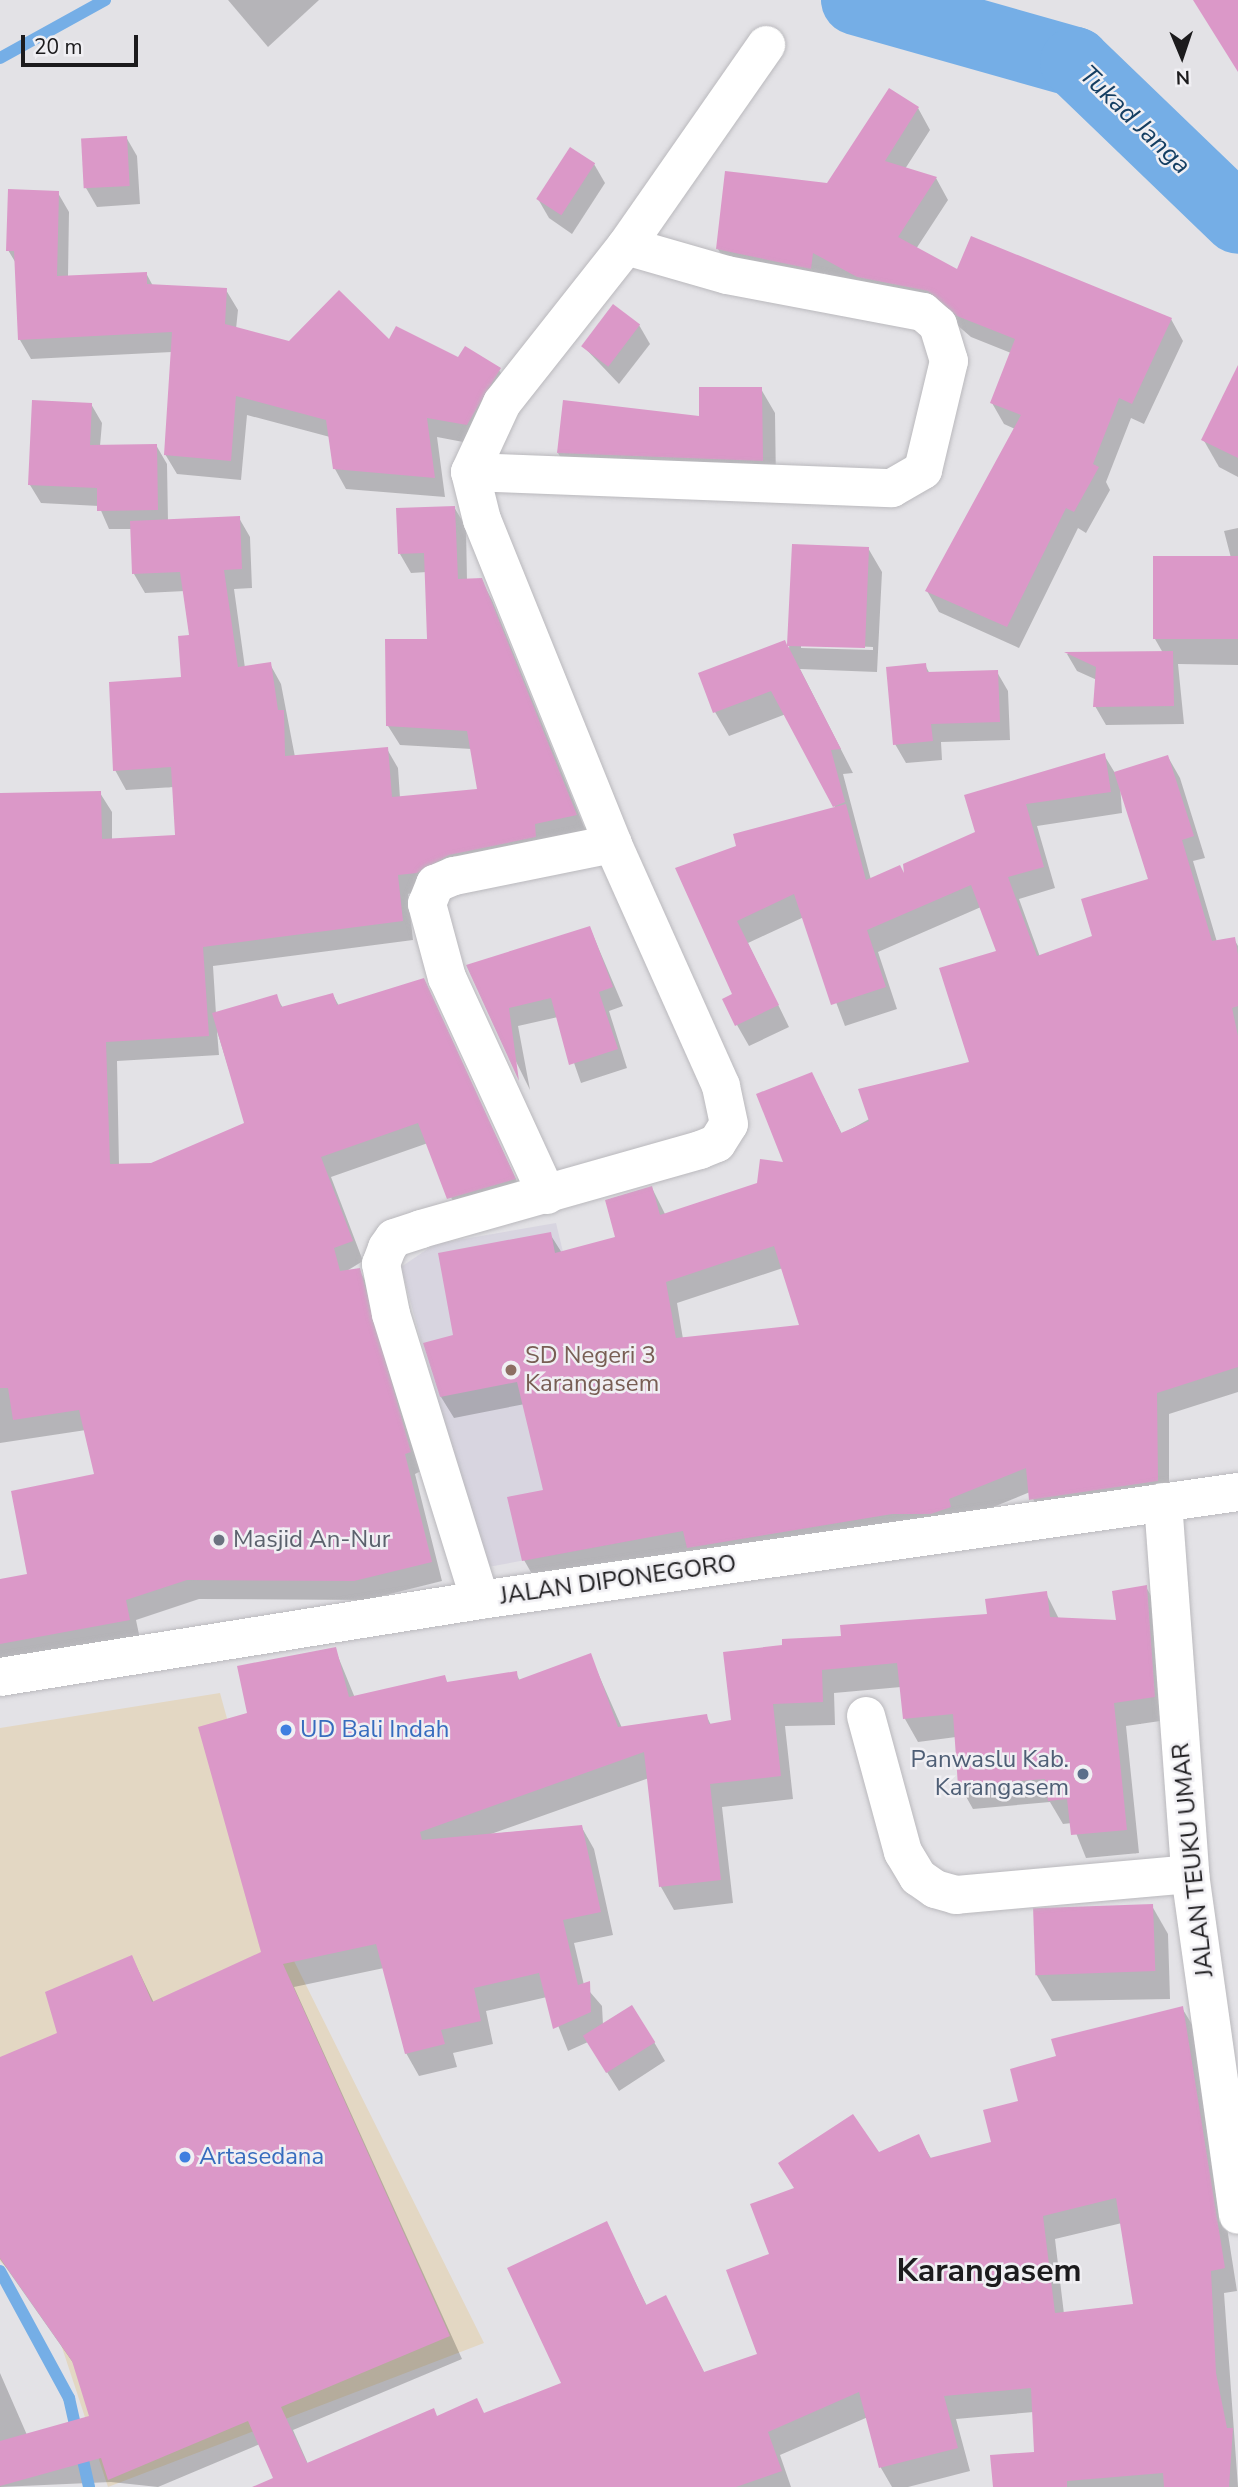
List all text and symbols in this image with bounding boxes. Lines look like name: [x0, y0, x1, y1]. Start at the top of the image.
scale bar: [24, 21, 142, 65]
north arrow: [1147, 21, 1217, 91]
text: 20 m: [34, 33, 83, 61]
water label: Tukad Janga: [1073, 59, 1197, 181]
text: N: [1175, 64, 1190, 90]
place label: SD Negeri 3 Karangasem: [525, 1342, 659, 1398]
marker: SD Negeri 3 Karangasem: [503, 1362, 519, 1378]
place label: Masjid An-Nur: [233, 1526, 390, 1554]
marker: Masjid An-Nur: [211, 1532, 227, 1548]
street label: JALAN DIPONEGORO: [498, 1549, 738, 1611]
place label: UD Bali Indah: [300, 1716, 449, 1744]
marker: UD Bali Indah: [278, 1722, 294, 1738]
street label: JALAN TEUKU UMAR: [1166, 1742, 1220, 1978]
place label: Panwaslu Kab. Karangasem: [911, 1746, 1069, 1802]
marker: Panwaslu Kab. Karangasem: [1075, 1766, 1091, 1782]
place label: Artasedana: [199, 2143, 324, 2171]
marker: Artasedana: [177, 2149, 193, 2165]
district label: Karangasem: [896, 2252, 1082, 2290]

